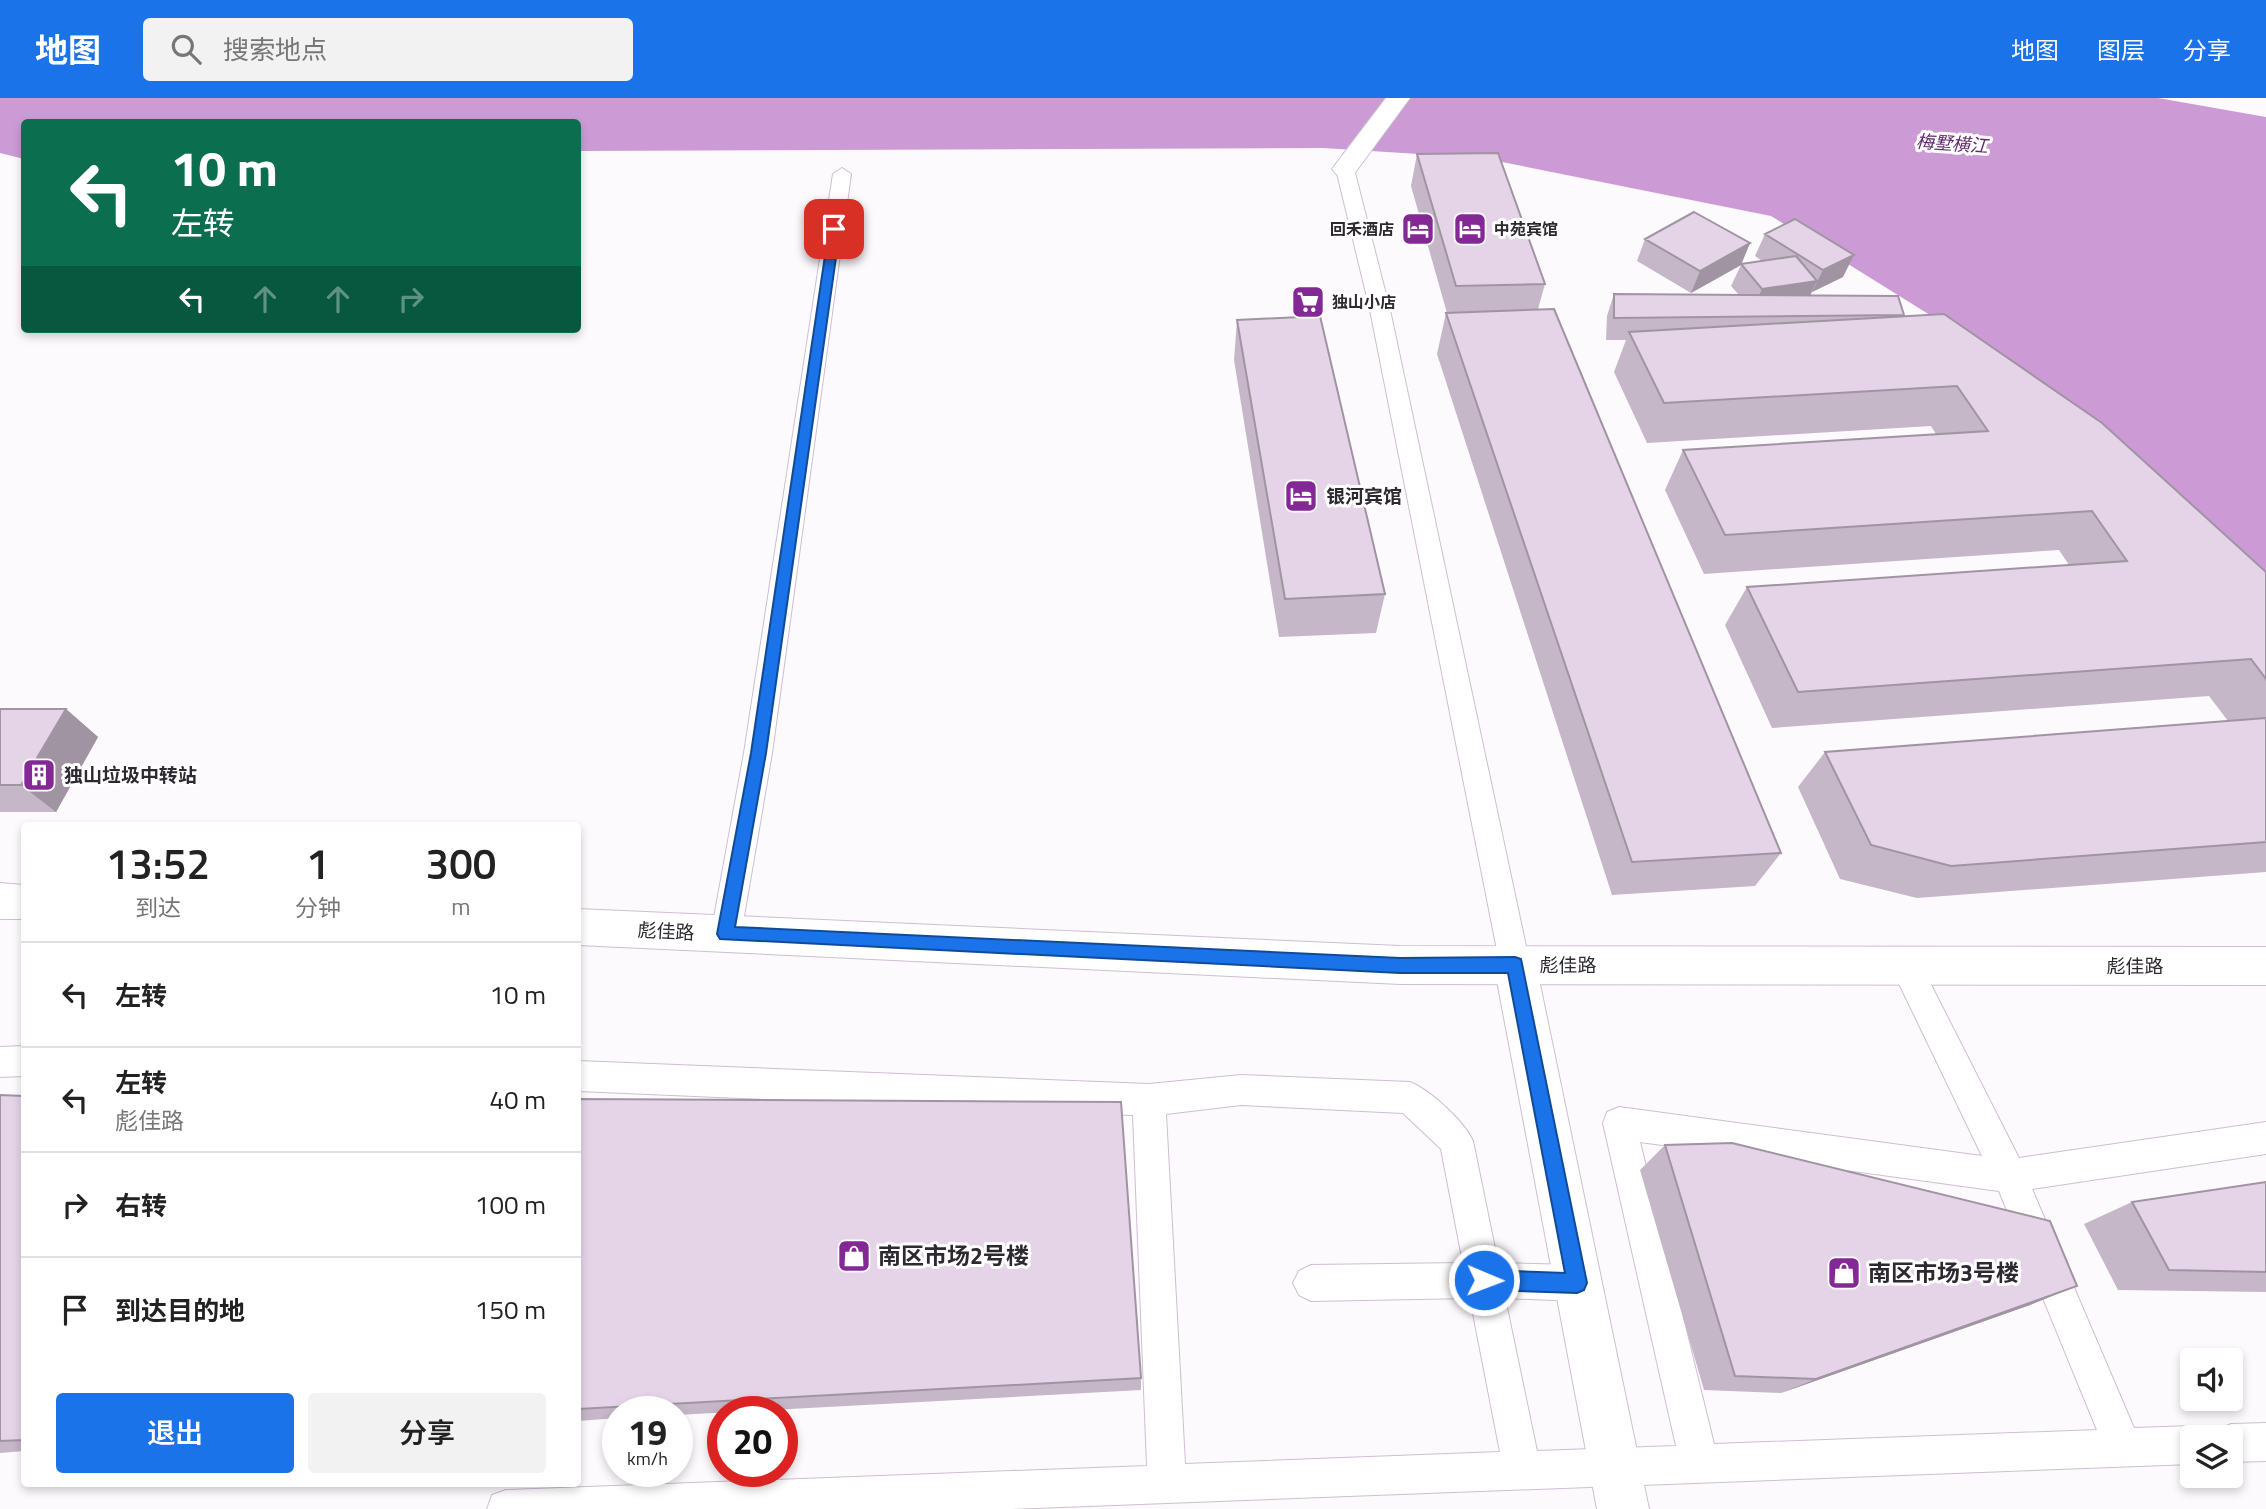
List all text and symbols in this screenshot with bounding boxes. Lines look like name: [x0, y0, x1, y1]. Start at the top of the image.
search box: [143, 18, 633, 81]
text: 地图: [35, 25, 101, 75]
icon: search: [167, 30, 205, 68]
text: 搜索地点: [223, 30, 327, 69]
text: 地图: [2011, 32, 2059, 68]
text: 图层: [2097, 32, 2145, 68]
text: 分享: [2183, 32, 2231, 68]
water label: 梅墅横江: [1915, 128, 1991, 160]
text: 10 m: [171, 130, 278, 205]
icon: left: [56, 147, 147, 238]
text: 左转: [171, 199, 235, 247]
pin: [804, 199, 864, 259]
icon: arrive: [815, 210, 853, 248]
hotel icon: 回禾酒店: [1399, 210, 1437, 248]
hotel icon: 中苑宾馆: [1451, 210, 1489, 248]
place label: 回禾酒店: [1330, 217, 1394, 241]
place label: 中苑宾馆: [1494, 217, 1558, 241]
icon: left: [173, 280, 211, 318]
icon: ahead: [246, 280, 284, 318]
icon: ahead: [319, 280, 357, 318]
icon: right: [392, 280, 430, 318]
supermarket icon: 独山小店: [1289, 283, 1327, 321]
place label: 独山小店: [1332, 290, 1396, 314]
hotel icon: 银河宾馆: [1282, 477, 1320, 515]
place label: 银河宾馆: [1326, 481, 1402, 510]
building icon: 独山垃圾中转站: [20, 756, 58, 794]
place label: 独山垃圾中转站: [64, 760, 197, 789]
text: 13:52: [106, 831, 210, 895]
text: 1: [306, 831, 330, 895]
text: 300: [426, 831, 496, 895]
text: m: [451, 889, 471, 924]
text: 到达: [135, 890, 181, 925]
text: 分钟: [295, 890, 341, 925]
street label: 彪佳路: [637, 915, 695, 946]
street label: 彪佳路: [1539, 950, 1597, 979]
street label: 彪佳路: [2106, 951, 2164, 980]
text: 10 m: [489, 975, 546, 1014]
icon: left: [56, 976, 94, 1014]
text: 左转: [115, 976, 167, 1015]
text: 左转: [115, 1063, 167, 1102]
text: 40 m: [489, 1080, 546, 1119]
icon: left: [56, 1081, 94, 1119]
text: 彪佳路: [115, 1103, 184, 1138]
text: 100 m: [475, 1185, 546, 1224]
icon: right: [56, 1186, 94, 1224]
text: 右转: [115, 1186, 167, 1225]
shop icon: 南区市场2号楼: [835, 1237, 873, 1275]
place label: 南区市场2号楼: [878, 1238, 1029, 1273]
position arrow: [1447, 1243, 1521, 1317]
shop icon: 南区市场3号楼: [1825, 1254, 1863, 1292]
place label: 南区市场3号楼: [1868, 1255, 2019, 1290]
text: 150 m: [475, 1290, 546, 1329]
icon: arrive: [56, 1291, 94, 1329]
text: 到达目的地: [115, 1291, 245, 1330]
map controls: [2180, 1348, 2243, 1488]
button: sound: [2180, 1348, 2243, 1411]
button: 退出: [56, 1393, 294, 1473]
button: 分享: [308, 1393, 546, 1473]
speed limit sign: 20: [707, 1396, 798, 1487]
text: 19: [628, 1405, 667, 1459]
button: layers: [2180, 1425, 2243, 1488]
text: km/h: [627, 1445, 668, 1472]

